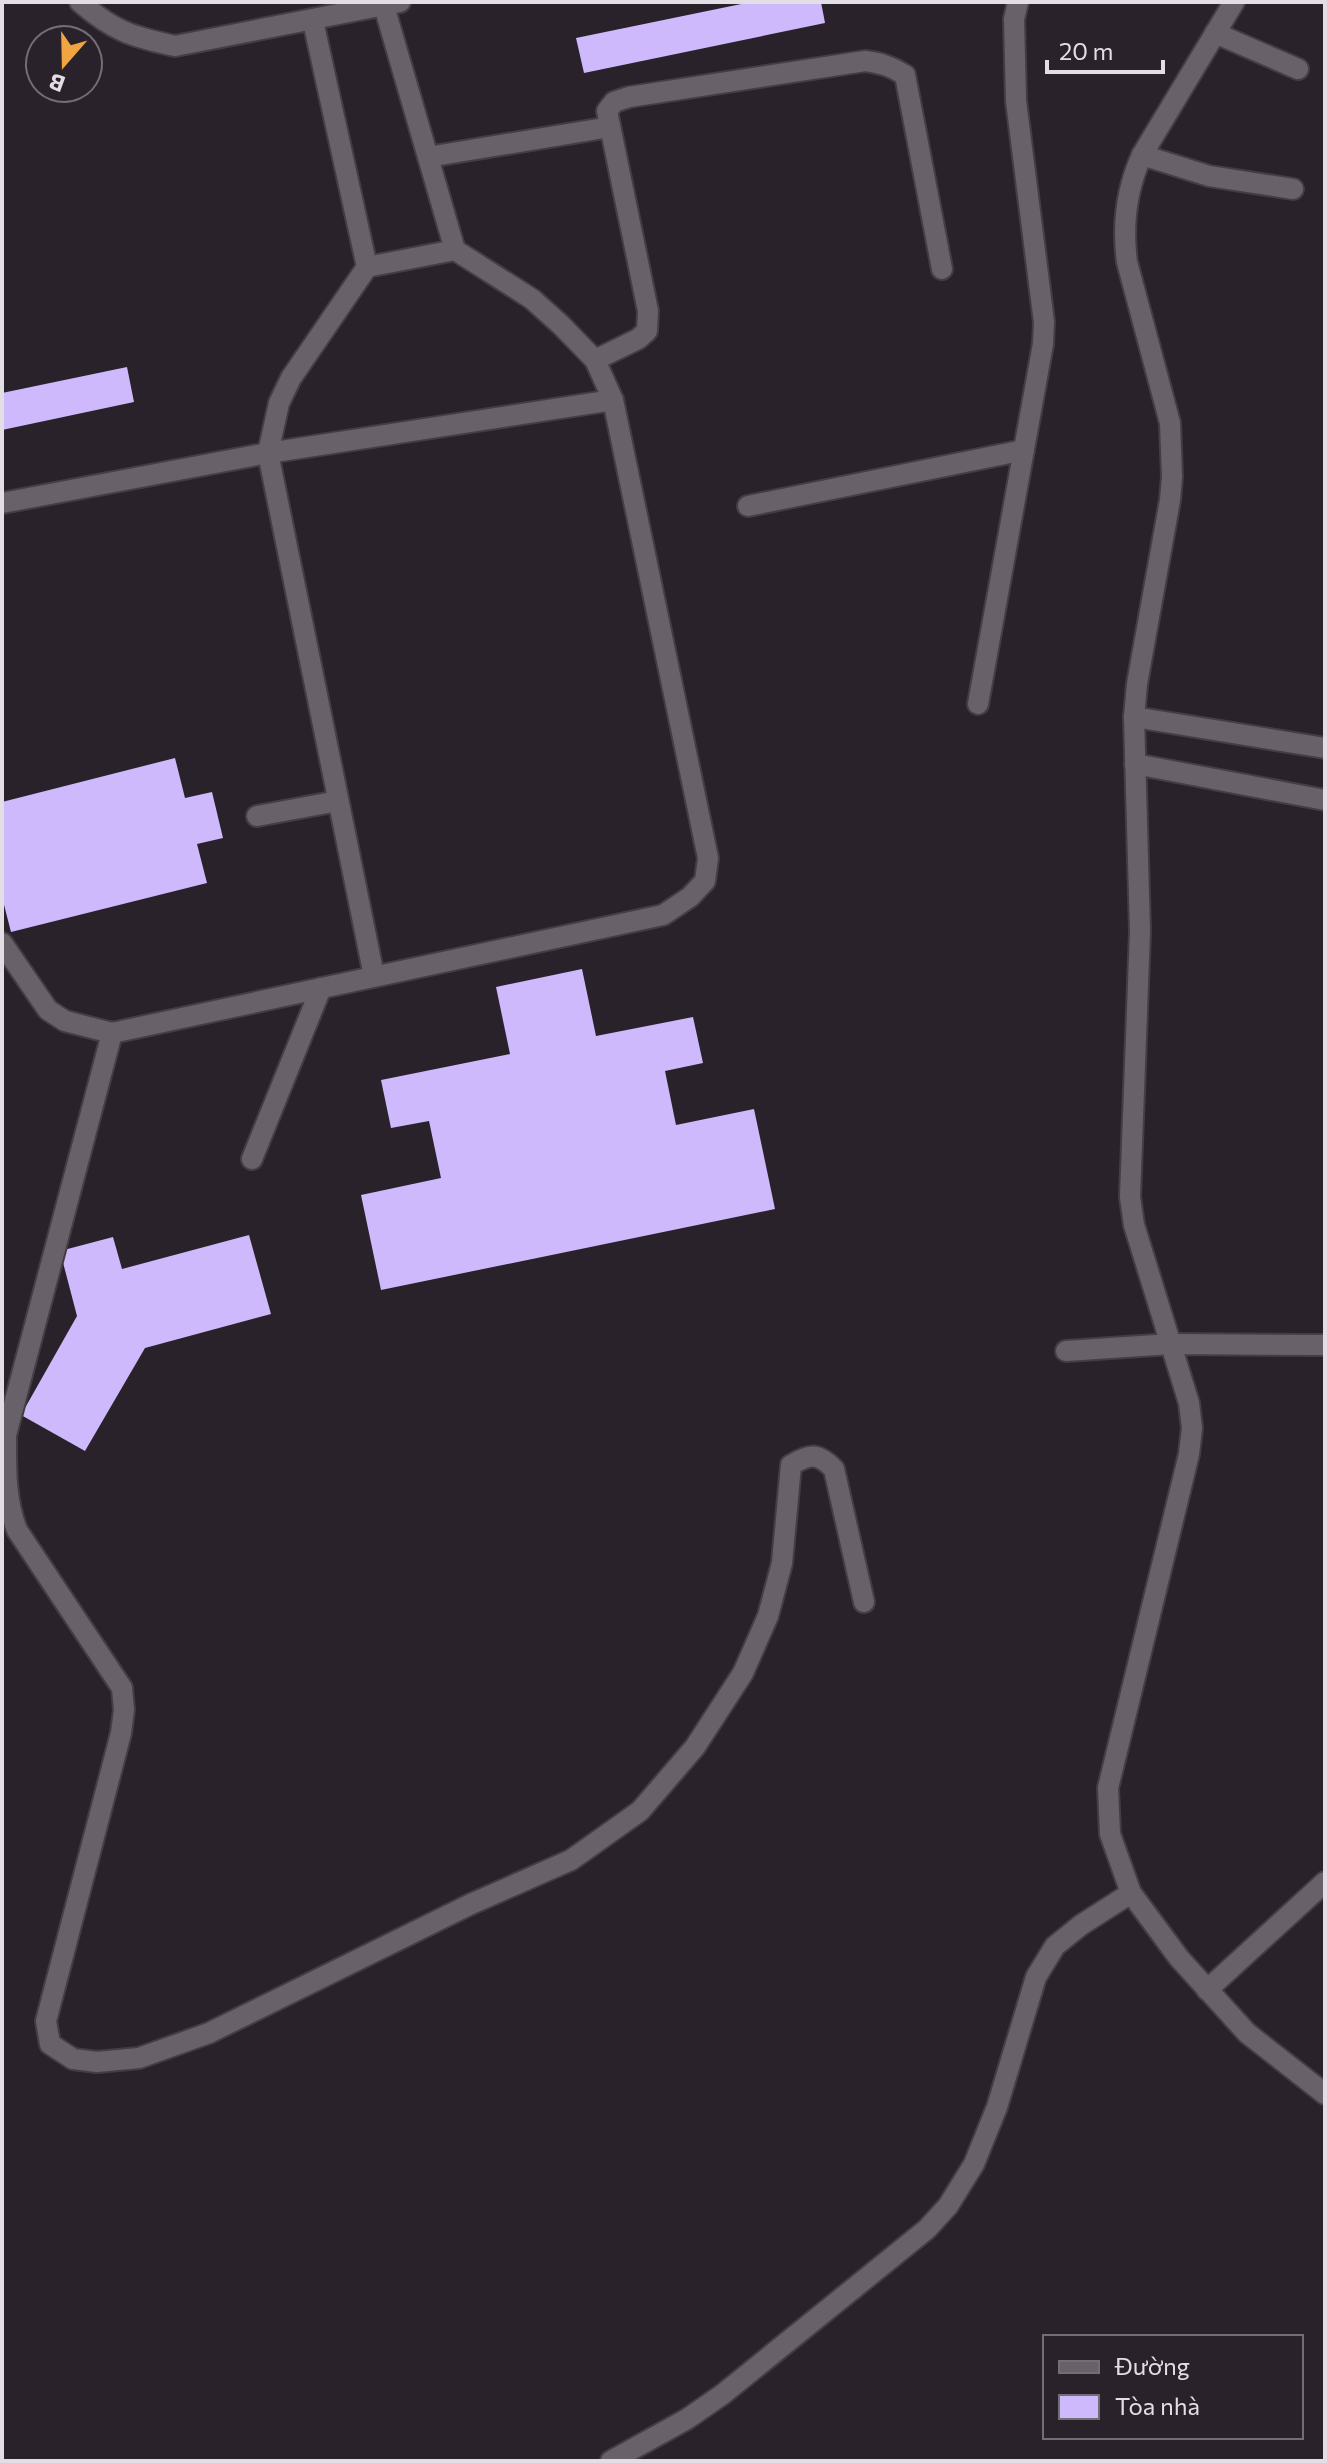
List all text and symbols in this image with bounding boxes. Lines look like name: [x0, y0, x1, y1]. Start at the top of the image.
north arrow: [24, 24, 104, 104]
scale bar: [1047, 24, 1163, 74]
text: 20 m: [1059, 36, 1113, 65]
text: B: [46, 68, 68, 98]
legend: [1043, 2335, 1303, 2439]
text: Đường: [1114, 2351, 1190, 2380]
text: Tòa nhà: [1115, 2391, 1200, 2420]

